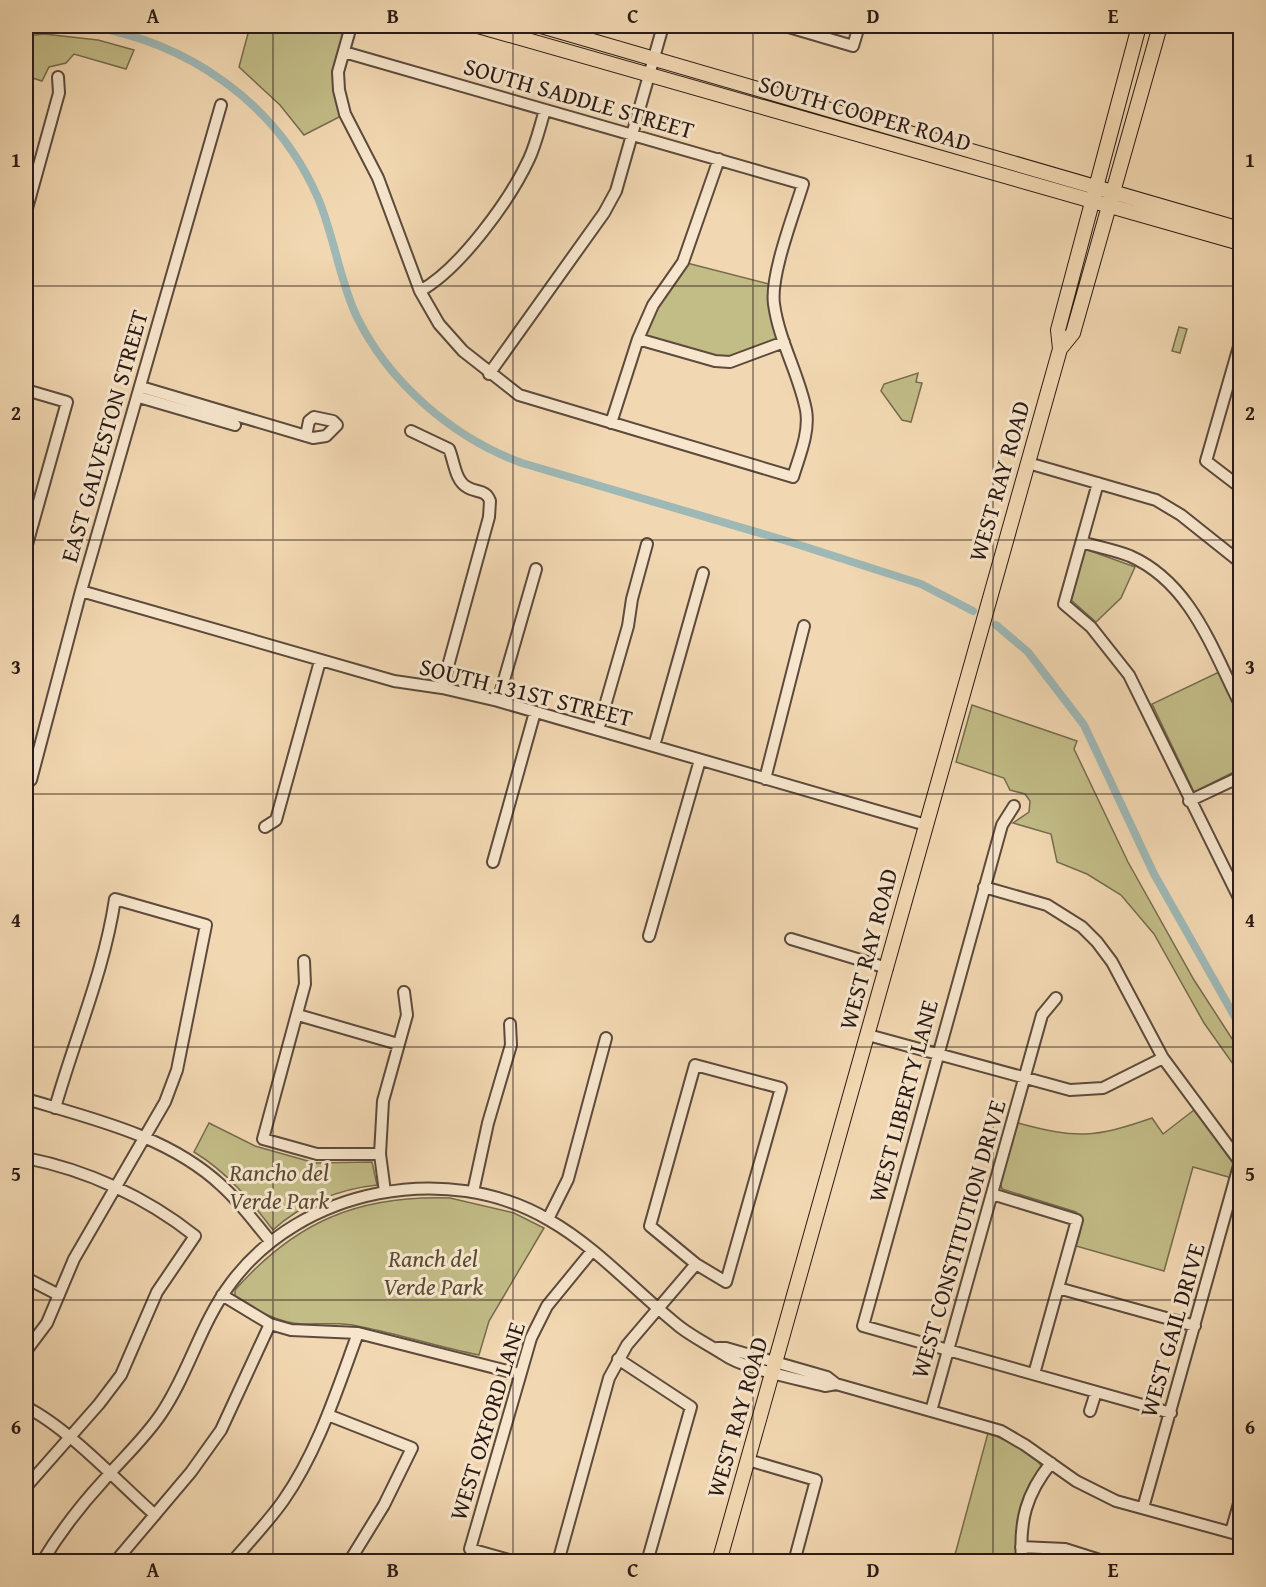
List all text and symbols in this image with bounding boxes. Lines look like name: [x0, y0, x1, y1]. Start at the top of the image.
text: A: [147, 1, 160, 30]
text: B: [387, 1, 399, 30]
text: C: [627, 1, 639, 30]
text: D: [866, 1, 880, 30]
text: E: [1108, 1, 1119, 30]
street label: SOUTH SADDLE STREET: [460, 48, 698, 148]
street label: SOUTH COOPER ROAD: [754, 66, 976, 160]
text: 1: [11, 145, 21, 174]
text: 1: [1245, 145, 1255, 174]
street label: EAST GALVESTON STREET: [51, 306, 157, 566]
street label: WEST RAY ROAD: [959, 396, 1039, 566]
text: 2: [11, 398, 21, 427]
text: 2: [1245, 398, 1255, 427]
street label: SOUTH 131ST STREET: [416, 649, 636, 735]
text: 3: [11, 652, 21, 681]
text: 3: [1245, 652, 1255, 681]
street label: WEST RAY ROAD: [830, 864, 906, 1034]
text: 4: [11, 905, 21, 934]
text: 4: [1245, 905, 1255, 934]
street label: WEST LIBERTY LANE: [859, 996, 947, 1206]
street label: WEST CONSTITUTION DRIVE: [901, 1096, 1015, 1382]
park label: Rancho del Verde Park: [228, 1155, 329, 1218]
text: 5: [11, 1159, 21, 1188]
text: 5: [1245, 1159, 1255, 1188]
street label: WEST GAIL DRIVE: [1130, 1239, 1214, 1421]
park label: Ranch del Verde Park: [383, 1241, 483, 1304]
street label: WEST OXFORD LANE: [440, 1317, 534, 1525]
street label: WEST RAY ROAD: [697, 1332, 777, 1502]
text: 6: [11, 1412, 21, 1441]
text: 6: [1245, 1412, 1255, 1441]
text: A: [147, 1555, 160, 1584]
text: B: [387, 1555, 399, 1584]
text: C: [627, 1555, 639, 1584]
text: D: [866, 1555, 880, 1584]
text: E: [1108, 1555, 1119, 1584]

